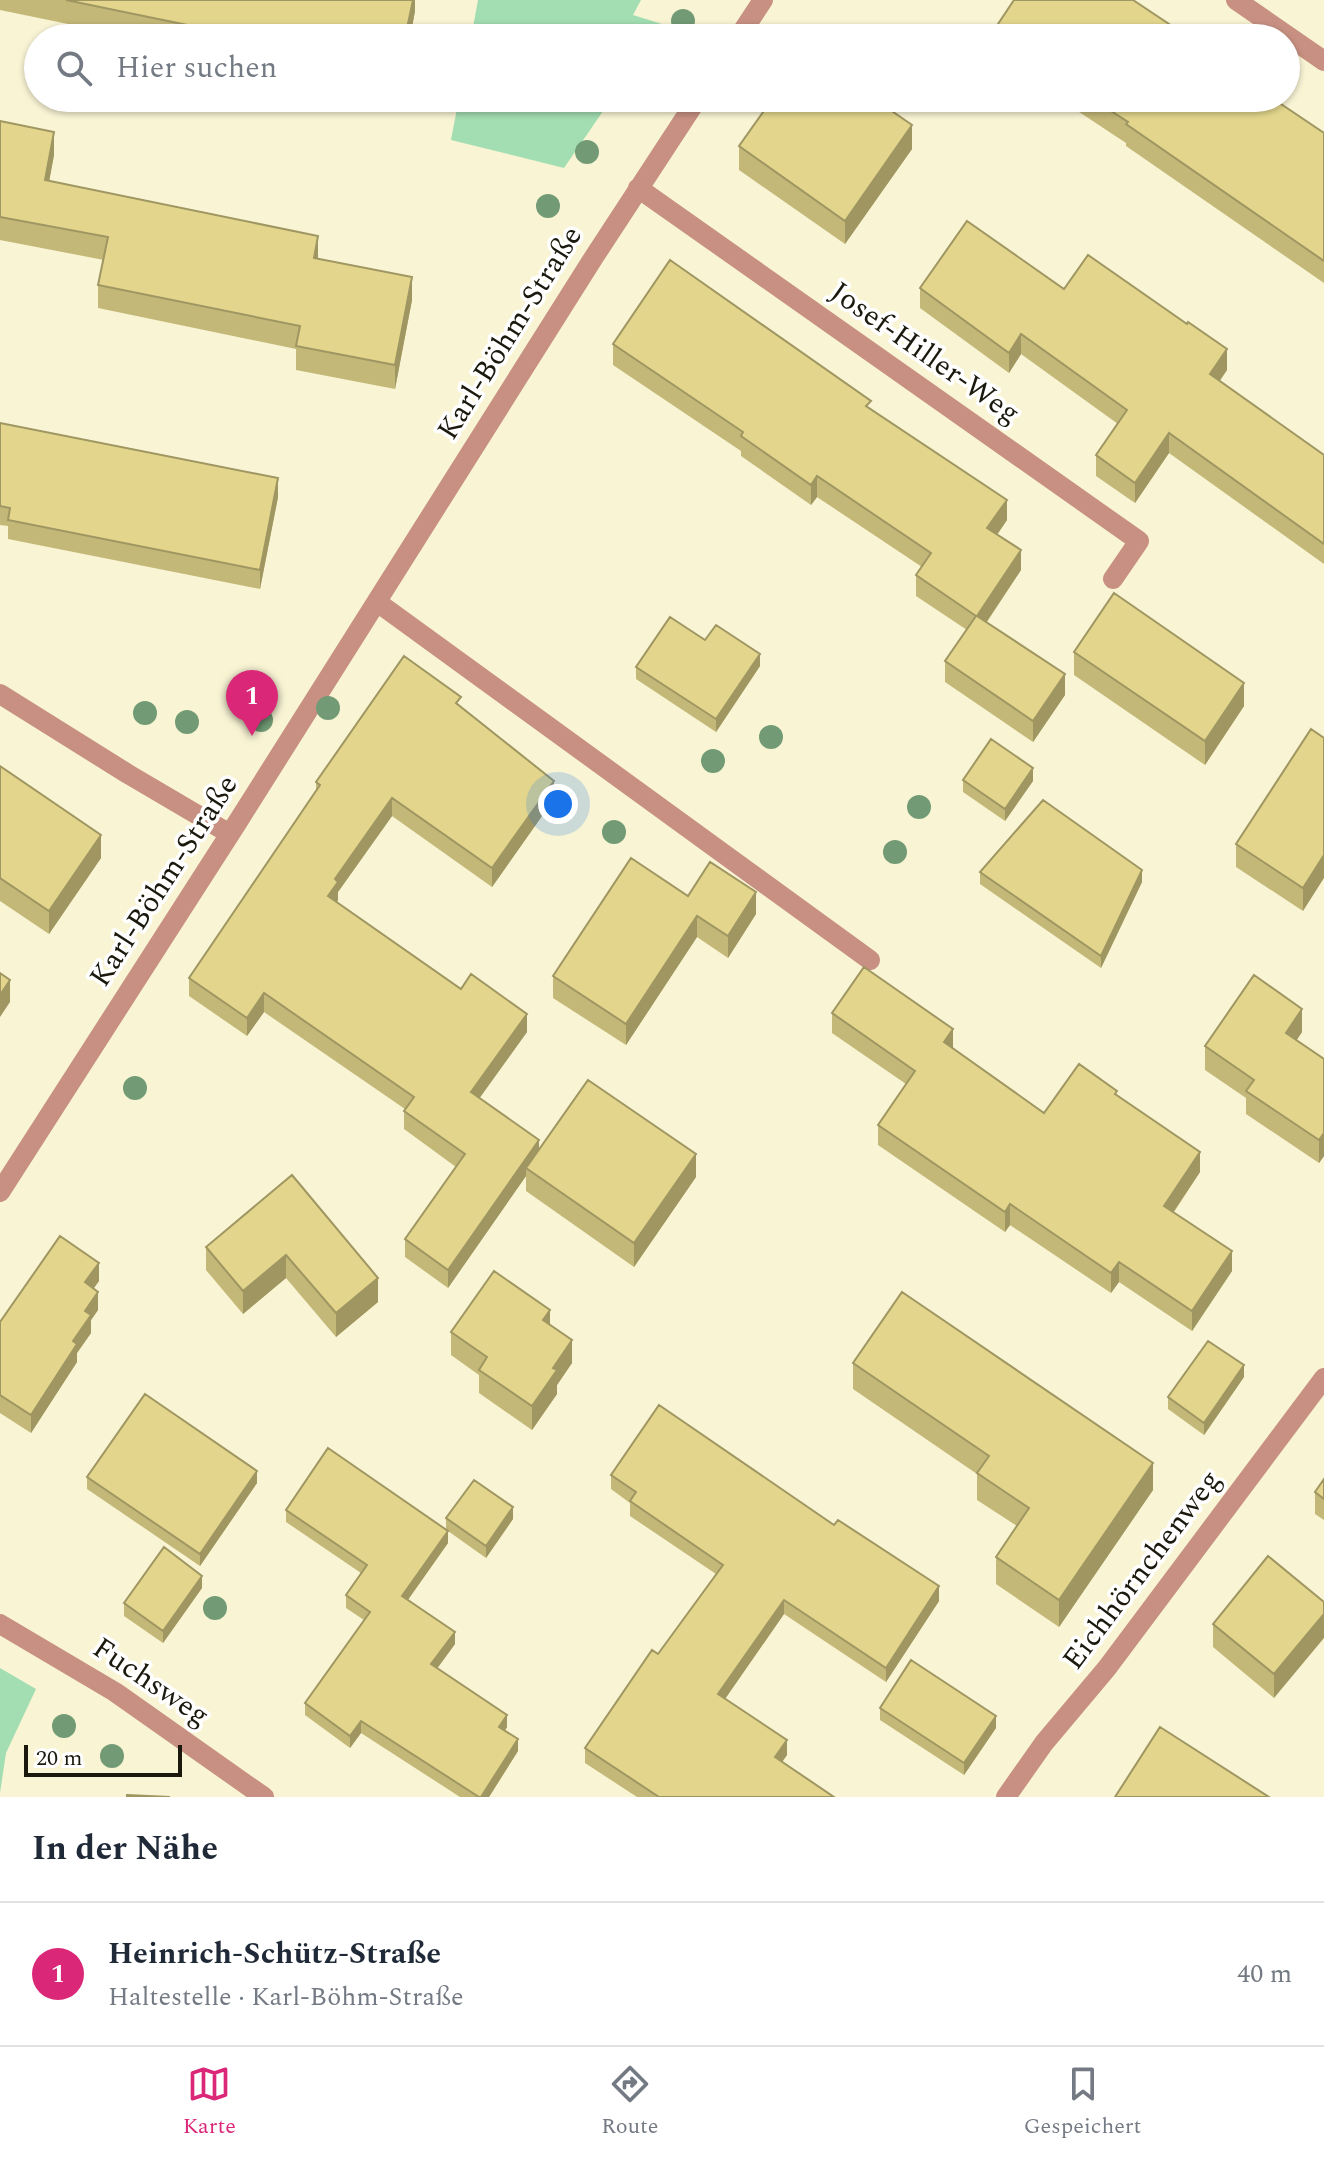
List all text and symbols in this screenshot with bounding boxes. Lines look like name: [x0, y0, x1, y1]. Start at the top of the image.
search box: [24, 24, 1300, 112]
text: Hier suchen: [116, 45, 277, 91]
icon: search: [52, 46, 96, 90]
street label: Karl-Böhm-Straße: [426, 217, 594, 449]
street label: Josef-Hiller-Weg: [820, 270, 1030, 436]
pin: 1: [226, 670, 278, 736]
street label: Karl-Böhm-Straße: [78, 766, 250, 996]
your location: [538, 784, 578, 824]
street label: Eichhörnchenweg: [1051, 1460, 1233, 1680]
street label: Fuchsweg: [83, 1626, 219, 1738]
scale bar: [24, 1741, 182, 1777]
text: 20 m: [36, 1742, 82, 1775]
text: In der Nähe: [32, 1823, 218, 1875]
text: Heinrich-Schütz-Straße: [108, 1931, 441, 1977]
text: 1: [51, 1954, 65, 1994]
text: 40 m: [1237, 1954, 1292, 1994]
text: Haltestelle · Karl-Böhm-Straße: [108, 1977, 464, 2017]
tab: Karte: [183, 2062, 236, 2143]
tab: Route: [601, 2062, 658, 2143]
tab: Gespeichert: [1024, 2062, 1141, 2143]

